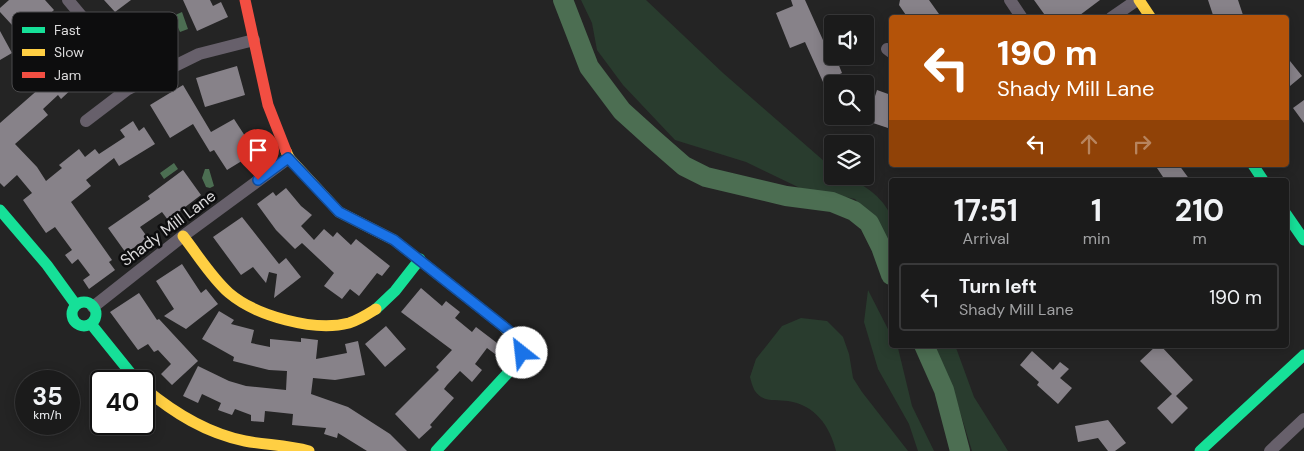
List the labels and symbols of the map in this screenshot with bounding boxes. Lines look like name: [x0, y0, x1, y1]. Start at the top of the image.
legend: [12, 12, 178, 92]
text: Fast: [54, 21, 81, 39]
text: Slow: [54, 43, 84, 61]
text: Jam: [54, 66, 81, 84]
pin: [237, 129, 279, 180]
street label: Shady Mill Lane: [116, 185, 220, 271]
position arrow: [495, 326, 547, 378]
speed limit sign: 40: [90, 370, 155, 435]

